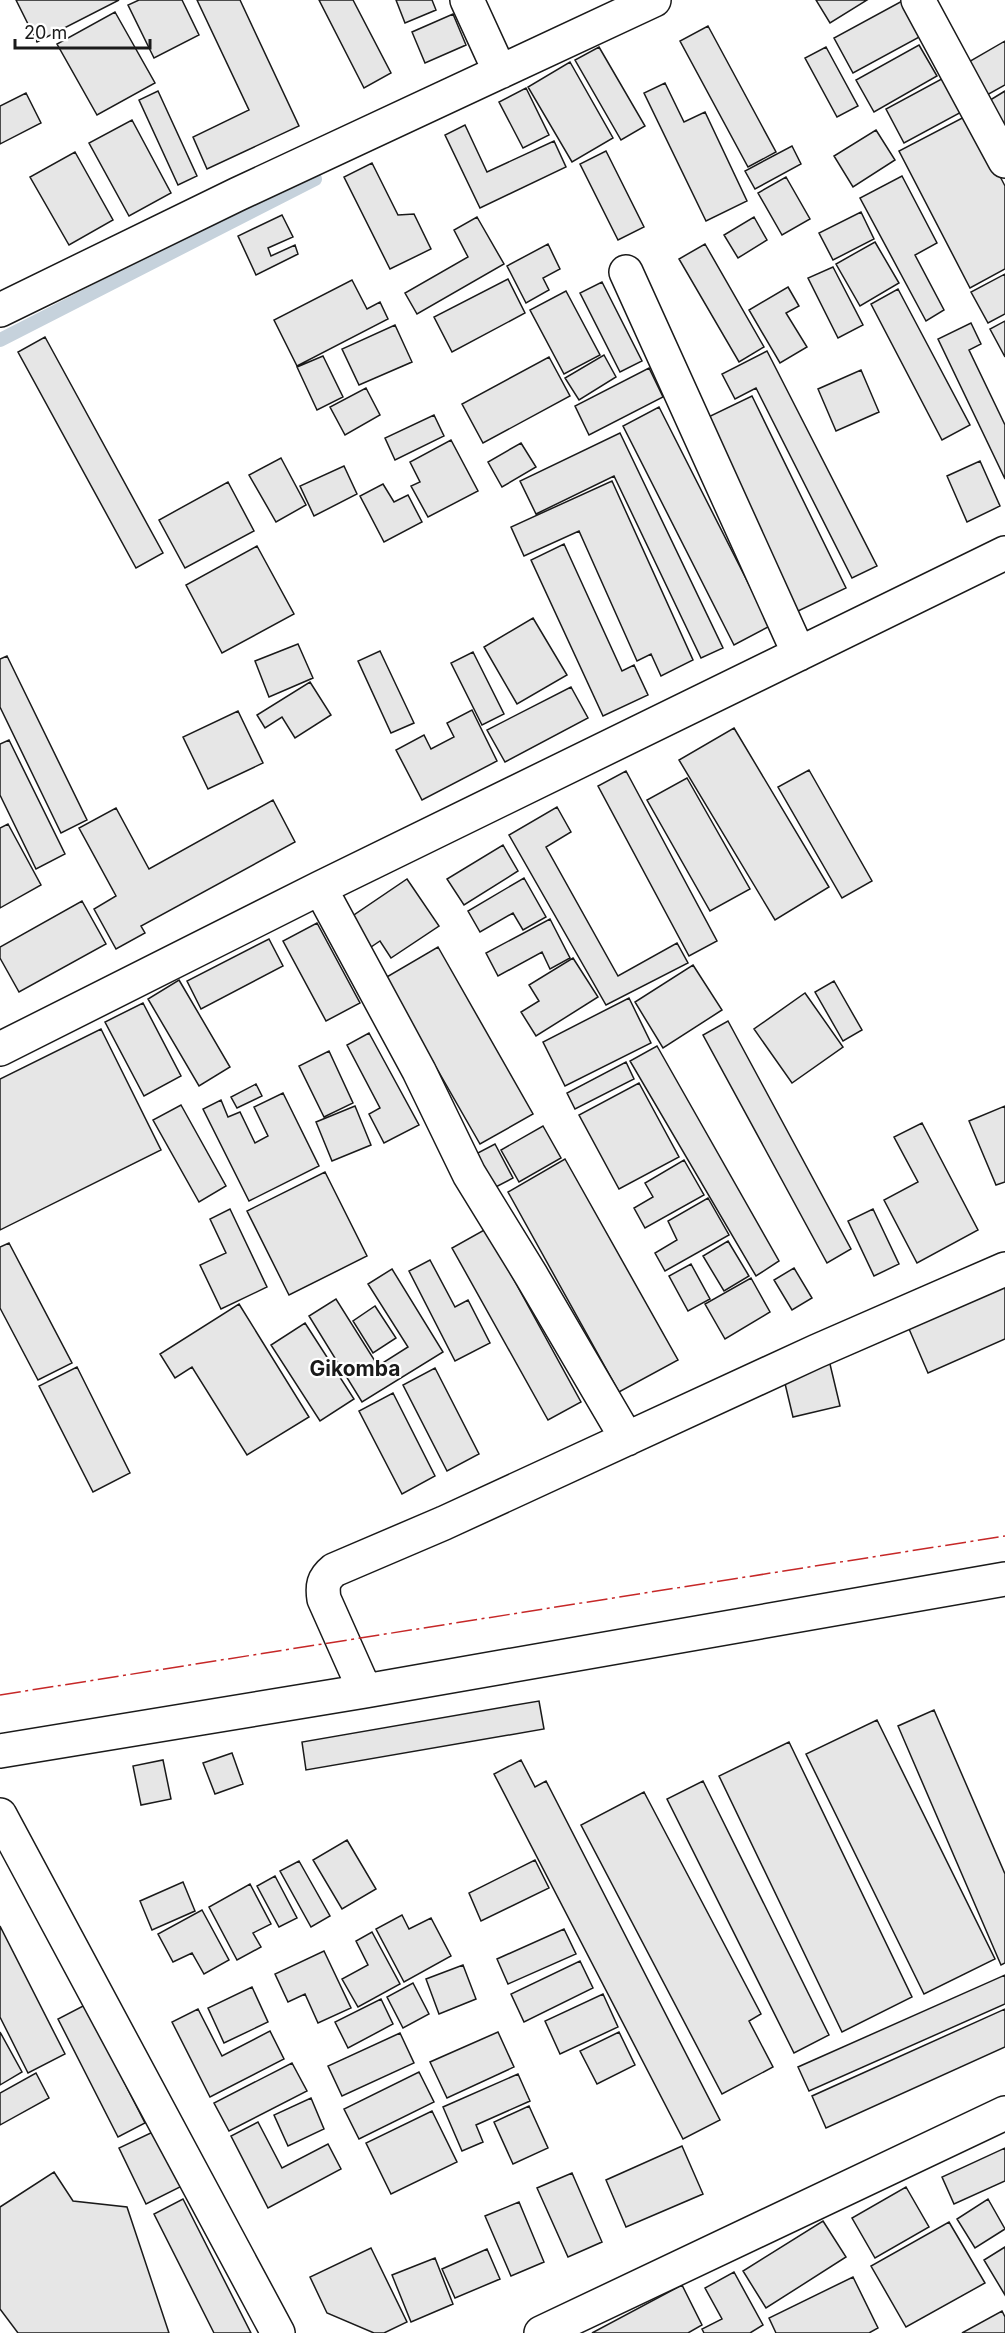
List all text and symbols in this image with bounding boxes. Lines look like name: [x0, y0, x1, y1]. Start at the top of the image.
scale bar: [15, 12, 150, 50]
text: 20 m: [24, 22, 67, 43]
district label: Gikomba: [310, 1356, 400, 1381]

